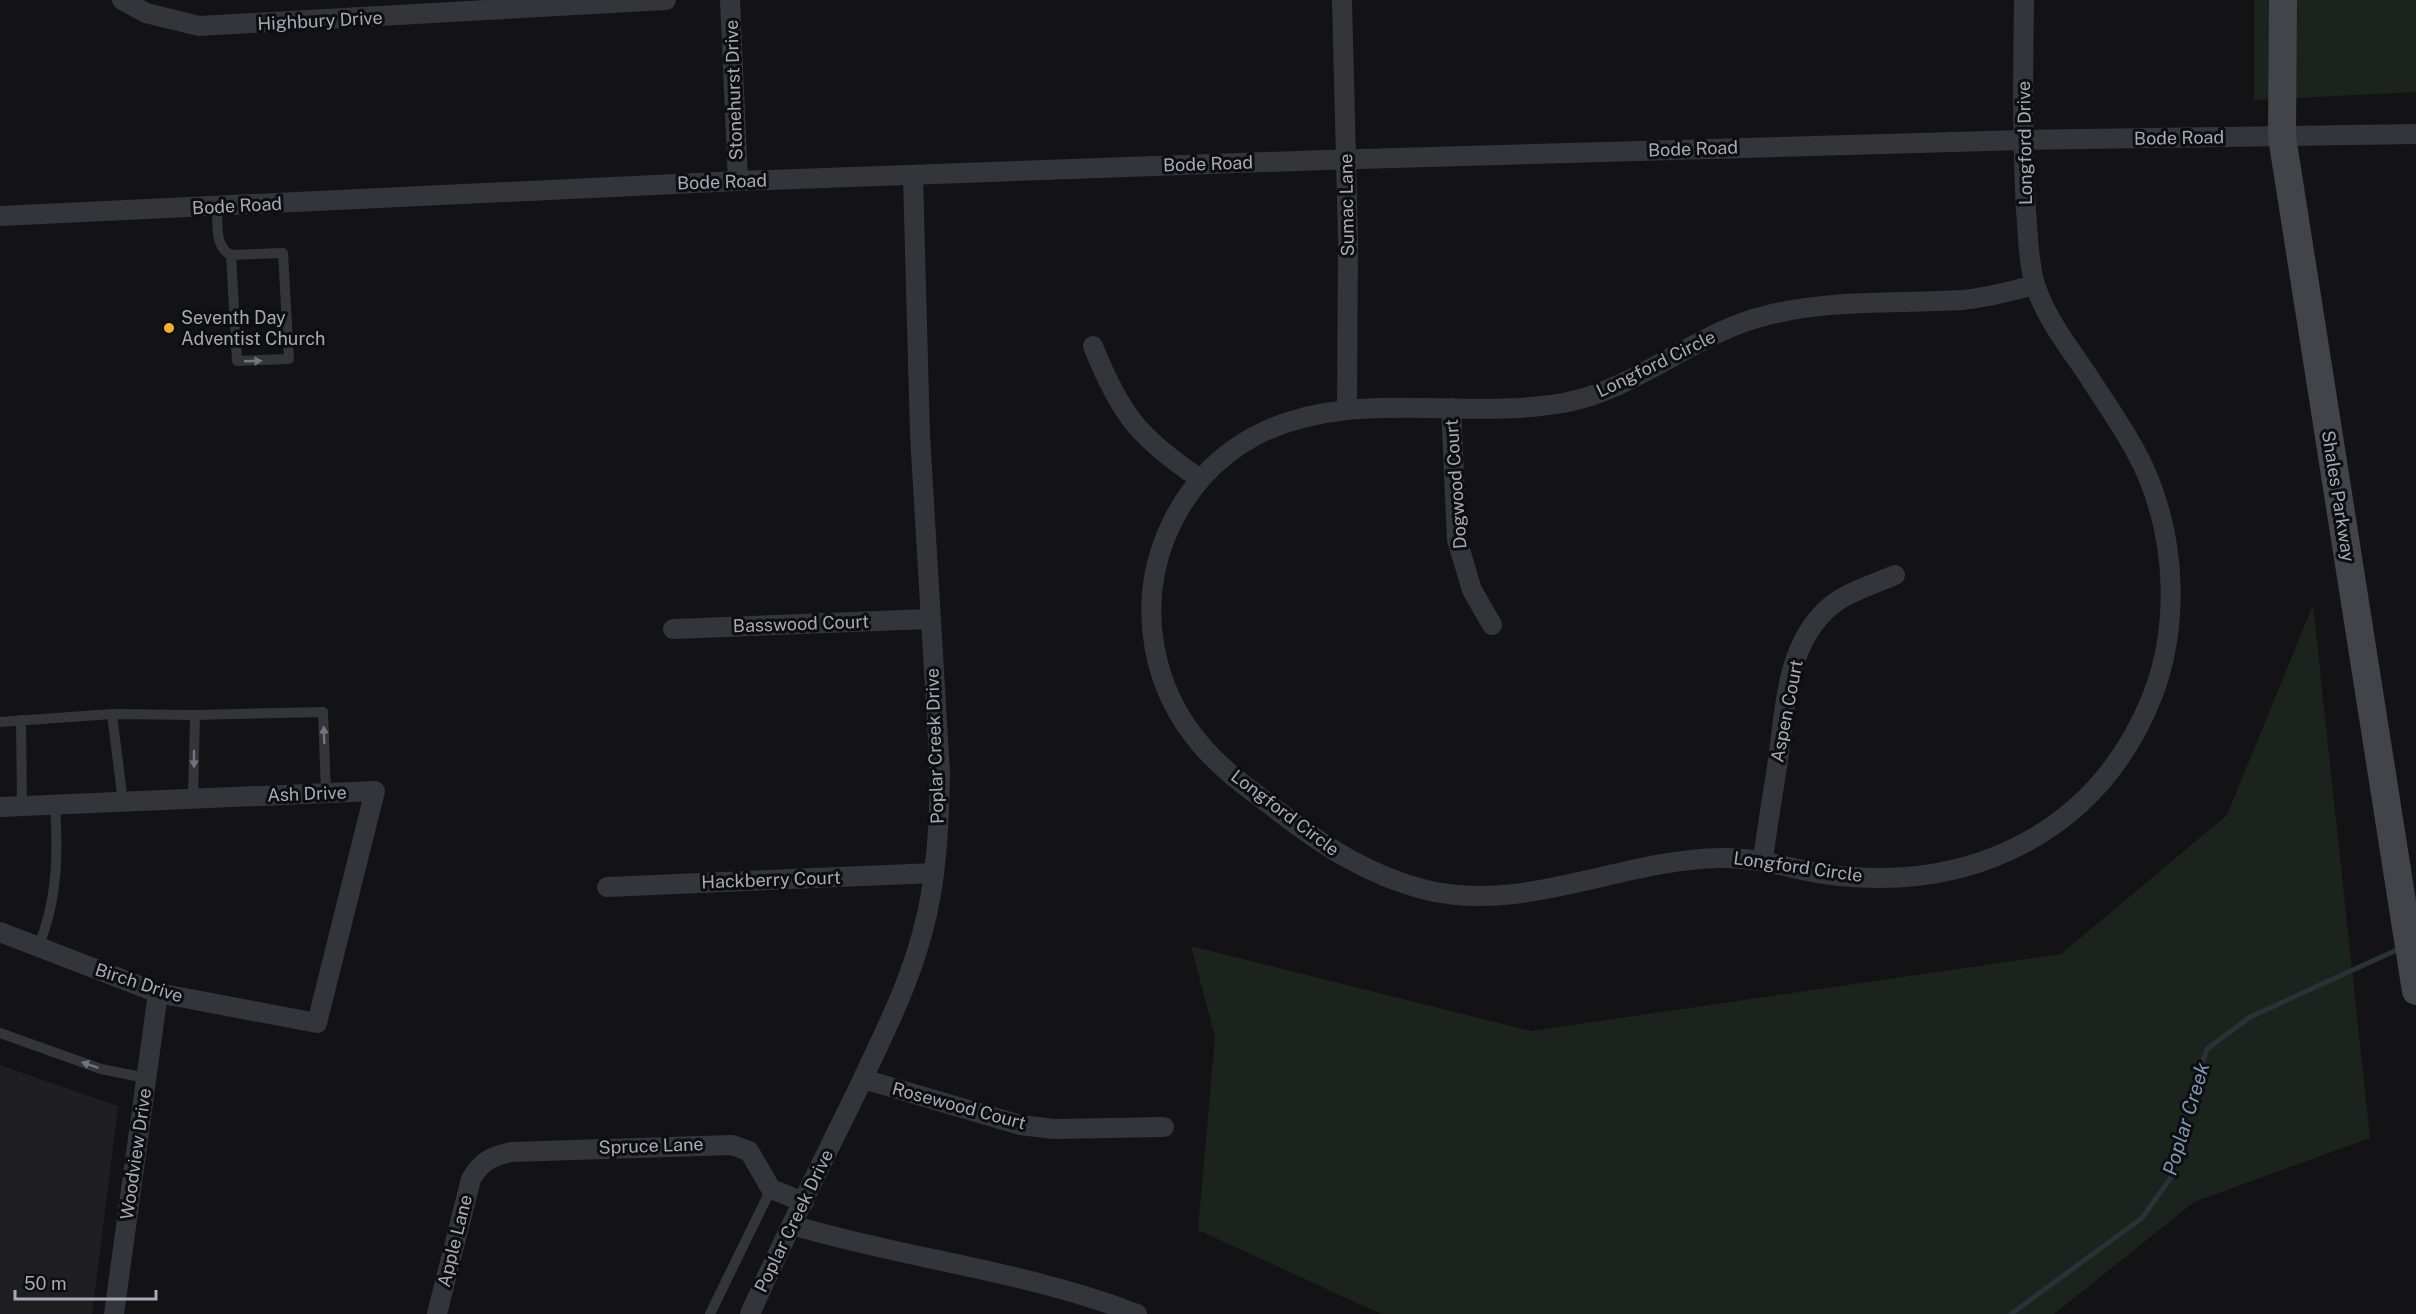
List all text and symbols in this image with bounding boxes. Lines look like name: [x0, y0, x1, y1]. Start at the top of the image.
street label: Highbury Drive: [257, 7, 383, 34]
street label: Stonehurst Drive: [721, 19, 746, 161]
street label: Longford Drive: [2013, 81, 2036, 205]
street label: Bode Road: [2134, 126, 2224, 149]
street label: Bode Road: [1648, 136, 1738, 161]
street label: Bode Road: [1163, 151, 1253, 176]
street label: Sumac Lane: [1335, 153, 1358, 257]
street label: Bode Road: [677, 169, 767, 194]
street label: Bode Road: [191, 193, 283, 218]
place label: Seventh Day Adventist Church: [181, 307, 325, 349]
marker: Seventh Day Adventist Church: [162, 321, 176, 335]
street label: Longford Circle: [1593, 326, 1719, 401]
one-way arrow: [243, 356, 262, 365]
street label: Dogwood Court: [1440, 418, 1471, 550]
street label: Shales Parkway: [2318, 429, 2359, 563]
street label: Basswood Court: [733, 611, 869, 636]
street label: Aspen Court: [1766, 658, 1807, 764]
street label: Poplar Creek Drive: [921, 668, 948, 824]
one-way arrow: [319, 725, 329, 744]
one-way arrow: [189, 749, 199, 768]
street label: Longford Circle: [1227, 765, 1344, 860]
street label: Ash Drive: [267, 782, 347, 805]
street label: Longford Circle: [1732, 847, 1864, 886]
street label: Hackberry Court: [701, 867, 841, 892]
street label: Birch Drive: [93, 958, 186, 1007]
one-way arrow: [81, 1059, 99, 1069]
water label: Poplar Creek: [2157, 1060, 2215, 1178]
street label: Rosewood Court: [890, 1078, 1028, 1133]
street label: Woodview Drive: [116, 1087, 155, 1221]
street label: Spruce Lane: [598, 1133, 704, 1158]
street label: Poplar Creek Drive: [750, 1146, 837, 1296]
street label: Apple Lane: [433, 1193, 476, 1289]
scale bar: [15, 1263, 156, 1301]
text: 50 m: [24, 1273, 67, 1294]

